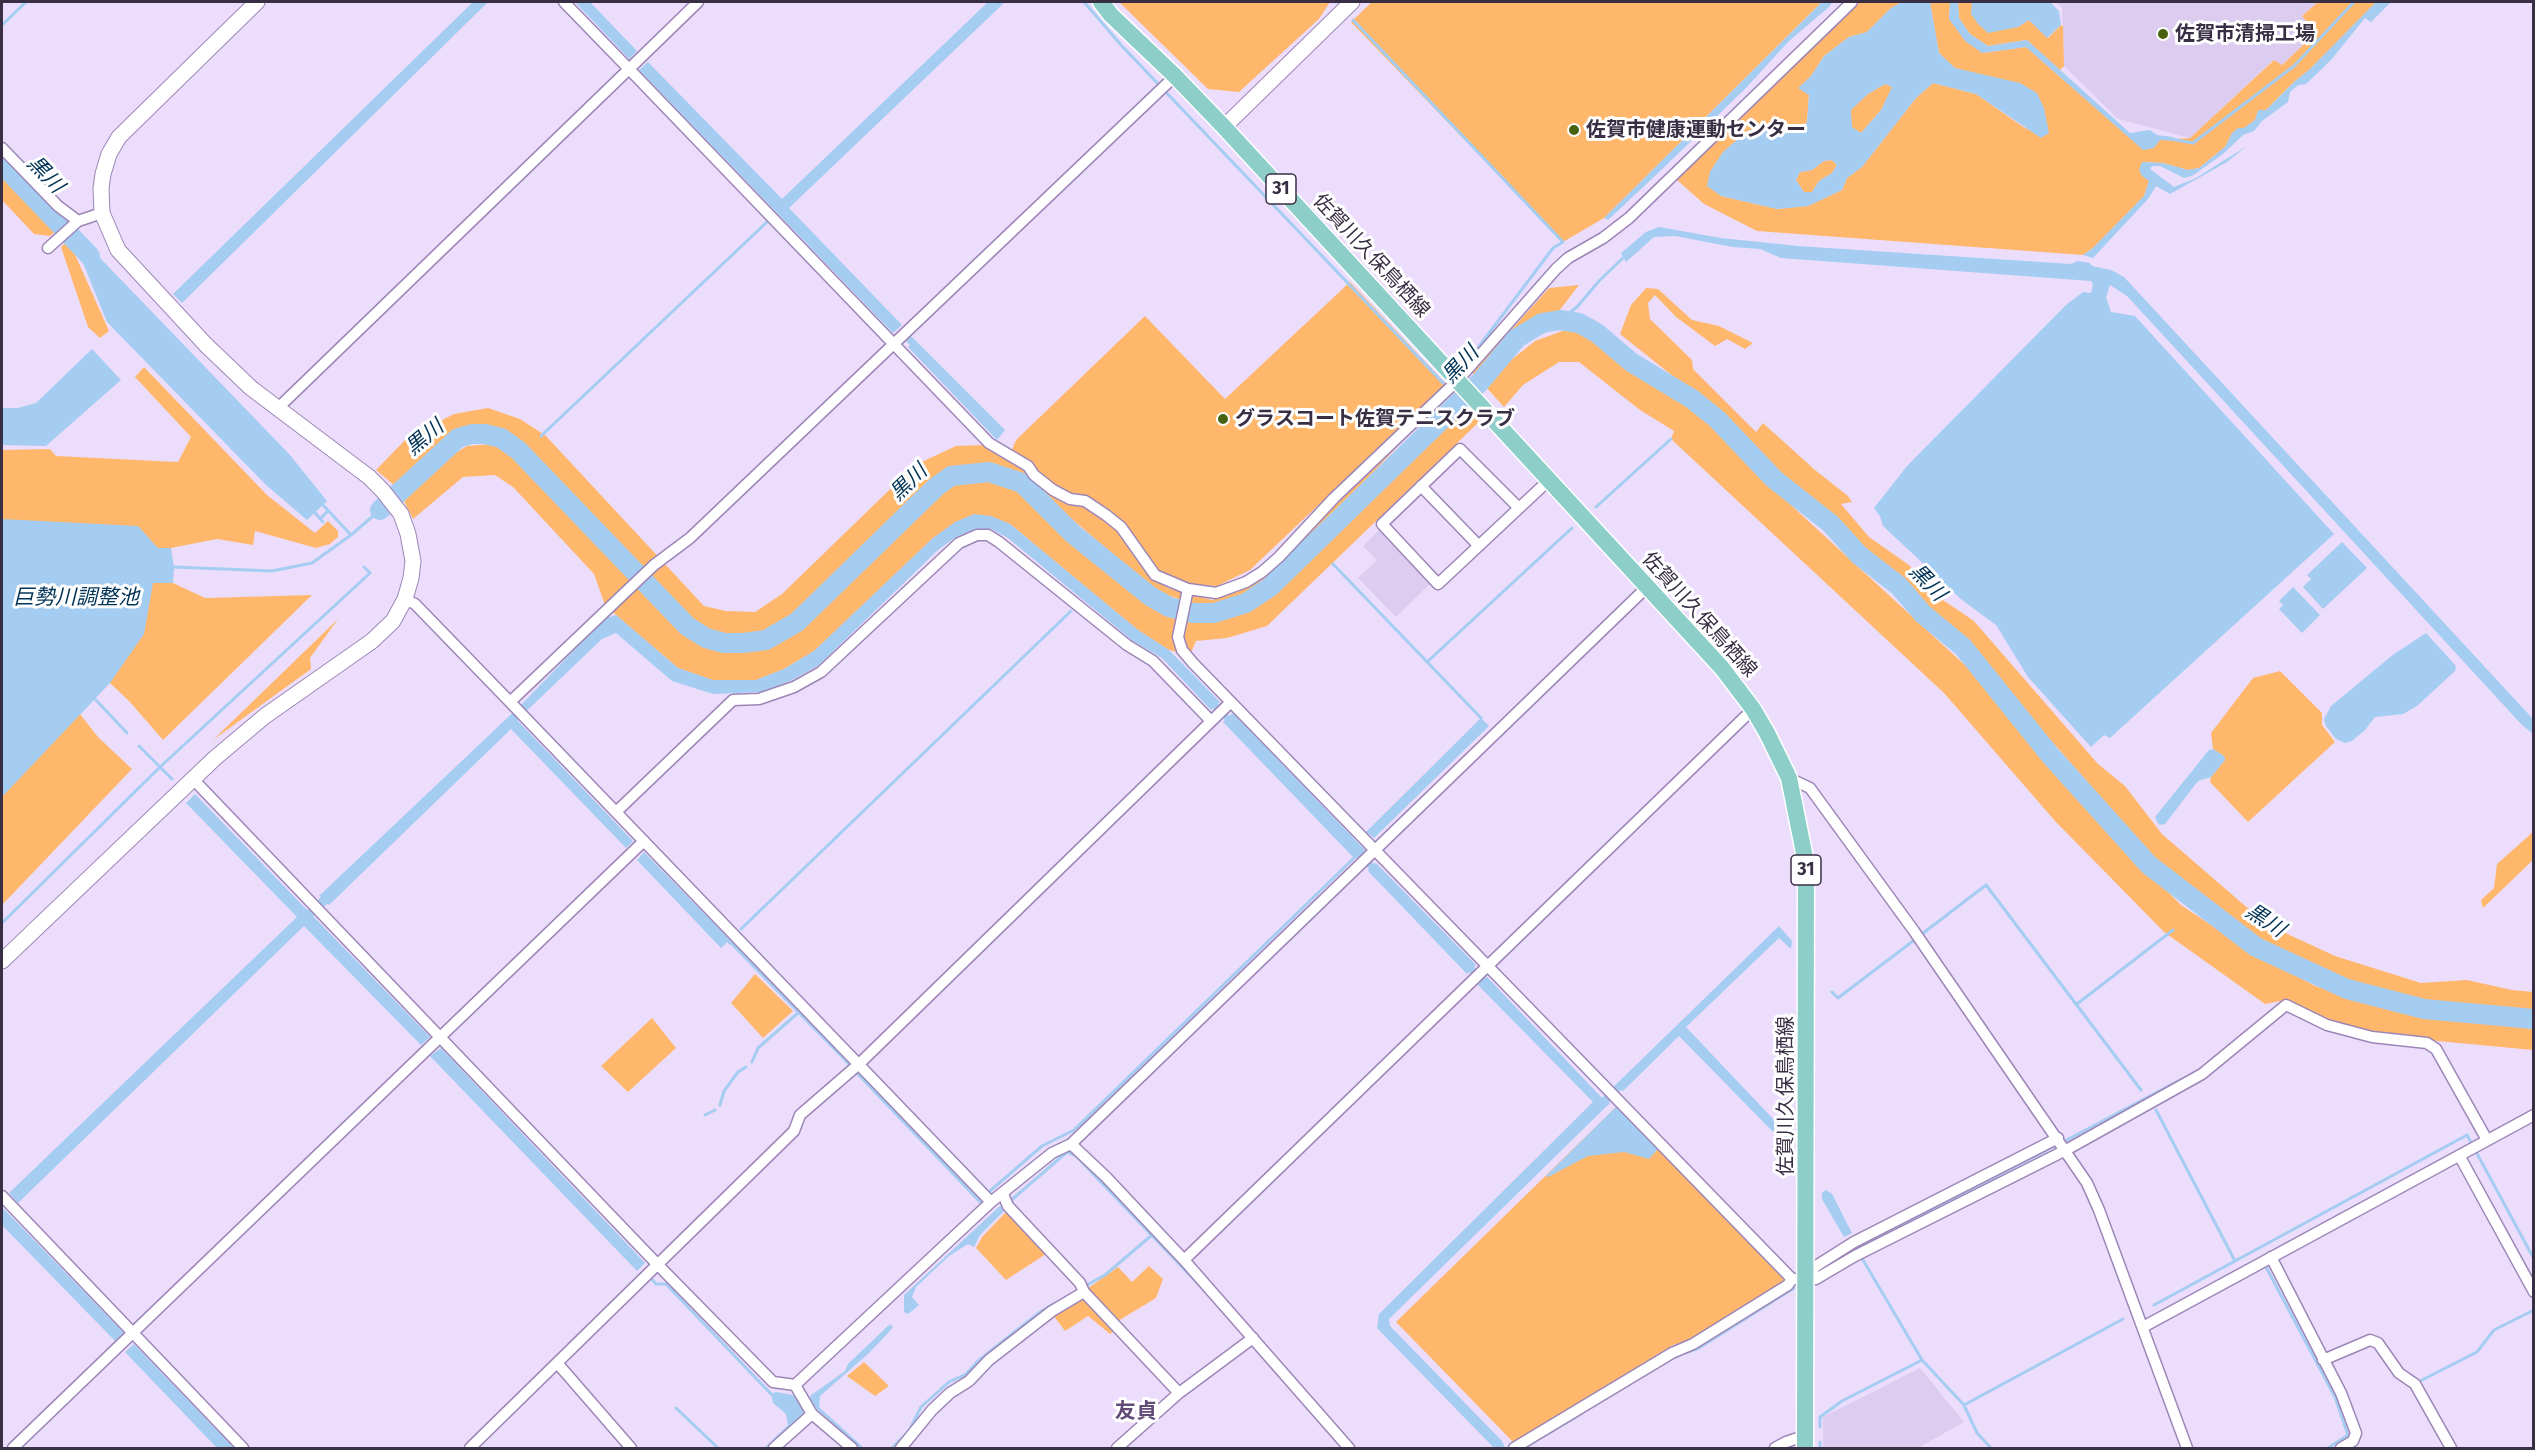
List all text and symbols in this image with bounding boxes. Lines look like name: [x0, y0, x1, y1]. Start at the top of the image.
place label: 佐賀市清掃工場: [2175, 22, 2315, 46]
marker: 佐賀市清掃工場: [2156, 27, 2170, 41]
place label: 佐賀市健康運動センター: [1586, 118, 1806, 142]
marker: 佐賀市健康運動センター: [1567, 123, 1581, 137]
water label: 黒川: [21, 151, 69, 199]
road number: 31: [1266, 174, 1296, 204]
street label: 佐賀川久保鳥栖線: [1308, 189, 1434, 323]
water label: 黒川: [1437, 341, 1485, 389]
place label: グラスコート佐賀テニスクラブ: [1235, 407, 1515, 431]
marker: グラスコート佐賀テニスクラブ: [1216, 412, 1230, 426]
water label: 黒川: [401, 415, 449, 461]
water label: 黒川: [885, 459, 933, 507]
street label: 佐賀川久保鳥栖線: [1637, 548, 1761, 682]
water label: 黒川: [1903, 559, 1951, 607]
water label: 巨勢川調整池: [13, 585, 139, 611]
road number: 31: [1791, 855, 1821, 885]
water label: 黒川: [2241, 899, 2289, 943]
street label: 佐賀川久保鳥栖線: [1774, 1016, 1798, 1176]
district label: 友貞: [1115, 1399, 1157, 1425]

